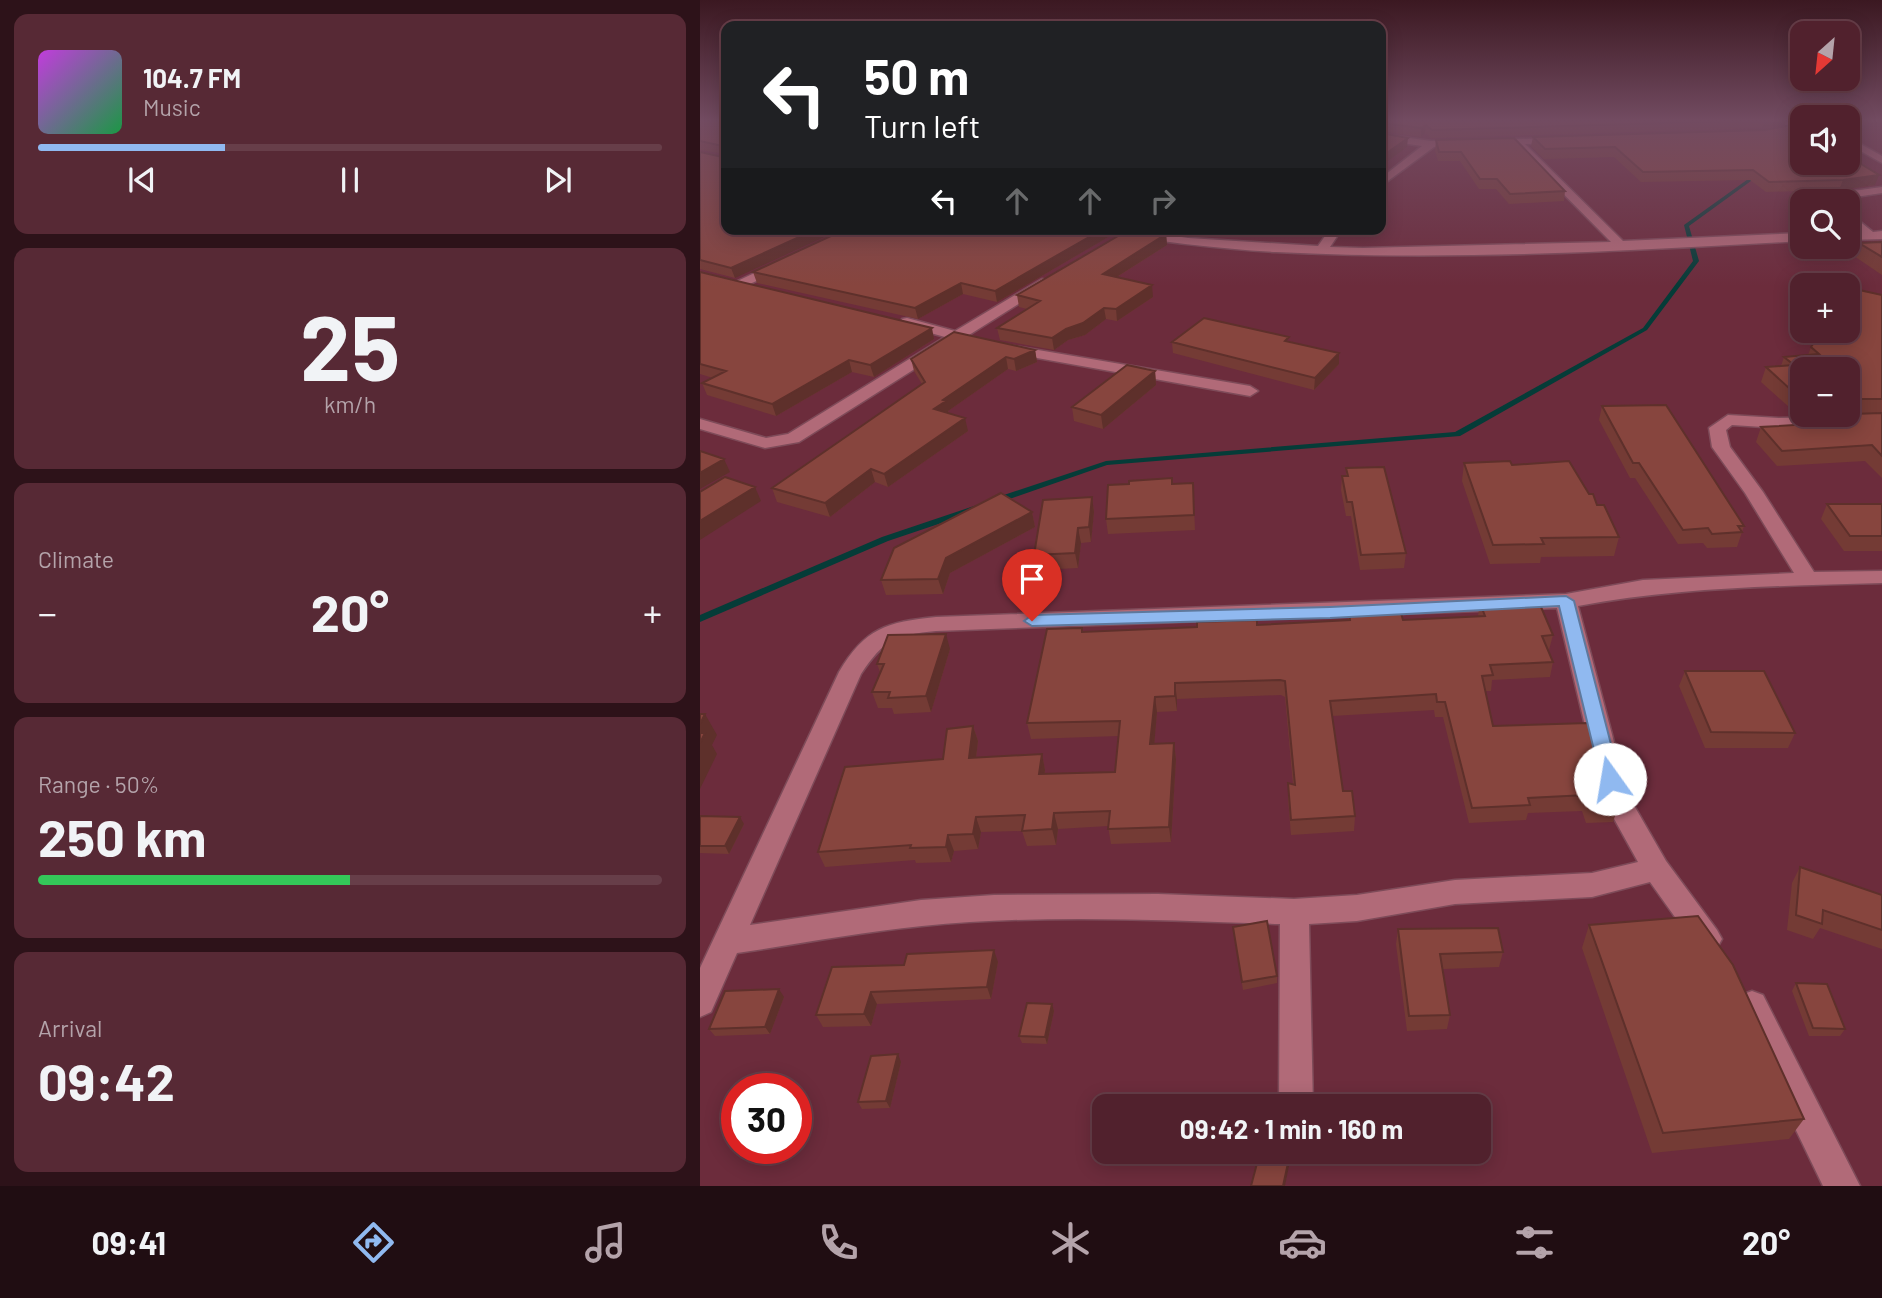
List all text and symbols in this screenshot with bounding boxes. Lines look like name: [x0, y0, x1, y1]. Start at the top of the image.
north arrow: [1790, 21, 1860, 91]
map controls: [1790, 21, 1860, 427]
text: 50 m: [864, 46, 969, 105]
icon: left: [749, 49, 840, 140]
text: 104.7 FM: [143, 62, 241, 93]
text: Music: [143, 93, 201, 121]
button: sound: [1790, 105, 1860, 175]
text: Turn left: [864, 106, 981, 144]
icon: previous: [123, 161, 161, 199]
icon: pause: [331, 161, 369, 199]
icon: next: [539, 161, 577, 199]
icon: left: [925, 182, 963, 220]
icon: ahead: [998, 182, 1036, 220]
icon: ahead: [1071, 182, 1109, 220]
icon: right: [1144, 182, 1182, 220]
button: search: [1790, 189, 1860, 259]
button: +: [1790, 273, 1860, 343]
text: 25: [300, 290, 400, 399]
button: −: [1790, 357, 1860, 427]
text: km/h: [324, 390, 376, 418]
text: Climate: [38, 545, 114, 573]
pin: [1002, 549, 1062, 621]
icon: arrive: [1013, 560, 1051, 598]
text: 20°: [311, 580, 389, 642]
text: −: [38, 589, 57, 635]
text: +: [643, 589, 662, 635]
position arrow: [1573, 742, 1647, 816]
text: Range · 50%: [38, 770, 159, 798]
text: 250 km: [38, 805, 206, 867]
text: Arrival: [38, 1014, 102, 1042]
text: 09:42: [38, 1049, 175, 1111]
speed limit sign: 30: [721, 1073, 812, 1164]
text: 09:42 · 1 min · 160 m: [1180, 1113, 1403, 1144]
icon: directions: [349, 1218, 398, 1267]
icon: music: [581, 1218, 630, 1267]
icon: phone: [814, 1218, 863, 1267]
icon: climate: [1046, 1218, 1095, 1267]
icon: car: [1278, 1218, 1327, 1267]
icon: filters: [1510, 1218, 1559, 1267]
text: 09:41: [92, 1223, 166, 1261]
text: 20°: [1742, 1223, 1790, 1261]

